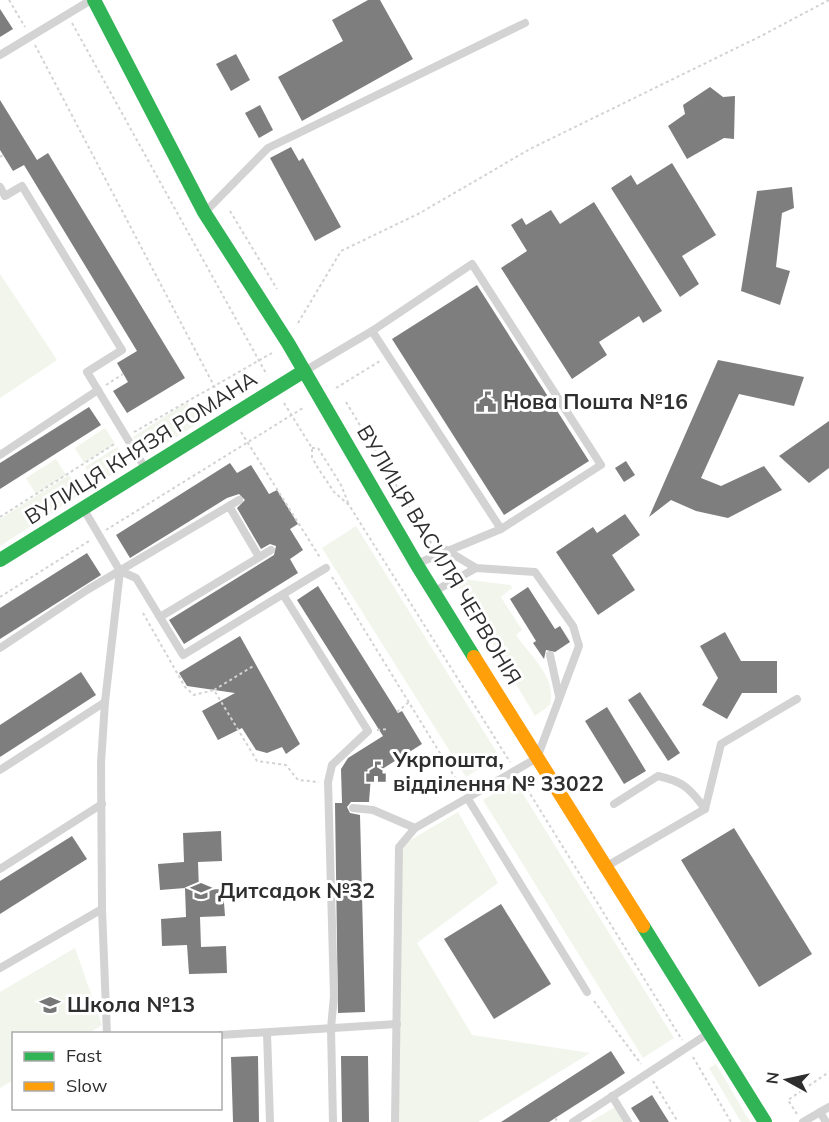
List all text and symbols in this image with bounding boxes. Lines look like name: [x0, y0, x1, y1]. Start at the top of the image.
street label: ВУЛИЦЯ КНЯЗЯ РОМАНА: [20, 365, 262, 529]
place label: Нова Пошта №16: [503, 388, 688, 414]
public building icon: Нова Пошта №16: [474, 390, 498, 414]
street label: ВУЛИЦЯ ВАСИЛЯ ЧЕРВОНІЯ: [352, 420, 528, 689]
place label: Укрпошта, відділення № 33022: [392, 746, 604, 796]
public building icon: Укрпошта, відділення № 33022: [364, 760, 388, 784]
place label: Дитсадок №32: [218, 877, 375, 903]
school or university icon: Дитсадок №32: [189, 879, 213, 903]
place label: Школа №13: [67, 991, 195, 1017]
school or university icon: Школа №13: [38, 993, 62, 1017]
legend: [12, 1032, 222, 1110]
text: Fast: [66, 1044, 102, 1067]
north arrow: [757, 1050, 817, 1110]
text: N: [761, 1071, 783, 1085]
text: Slow: [66, 1074, 108, 1097]

